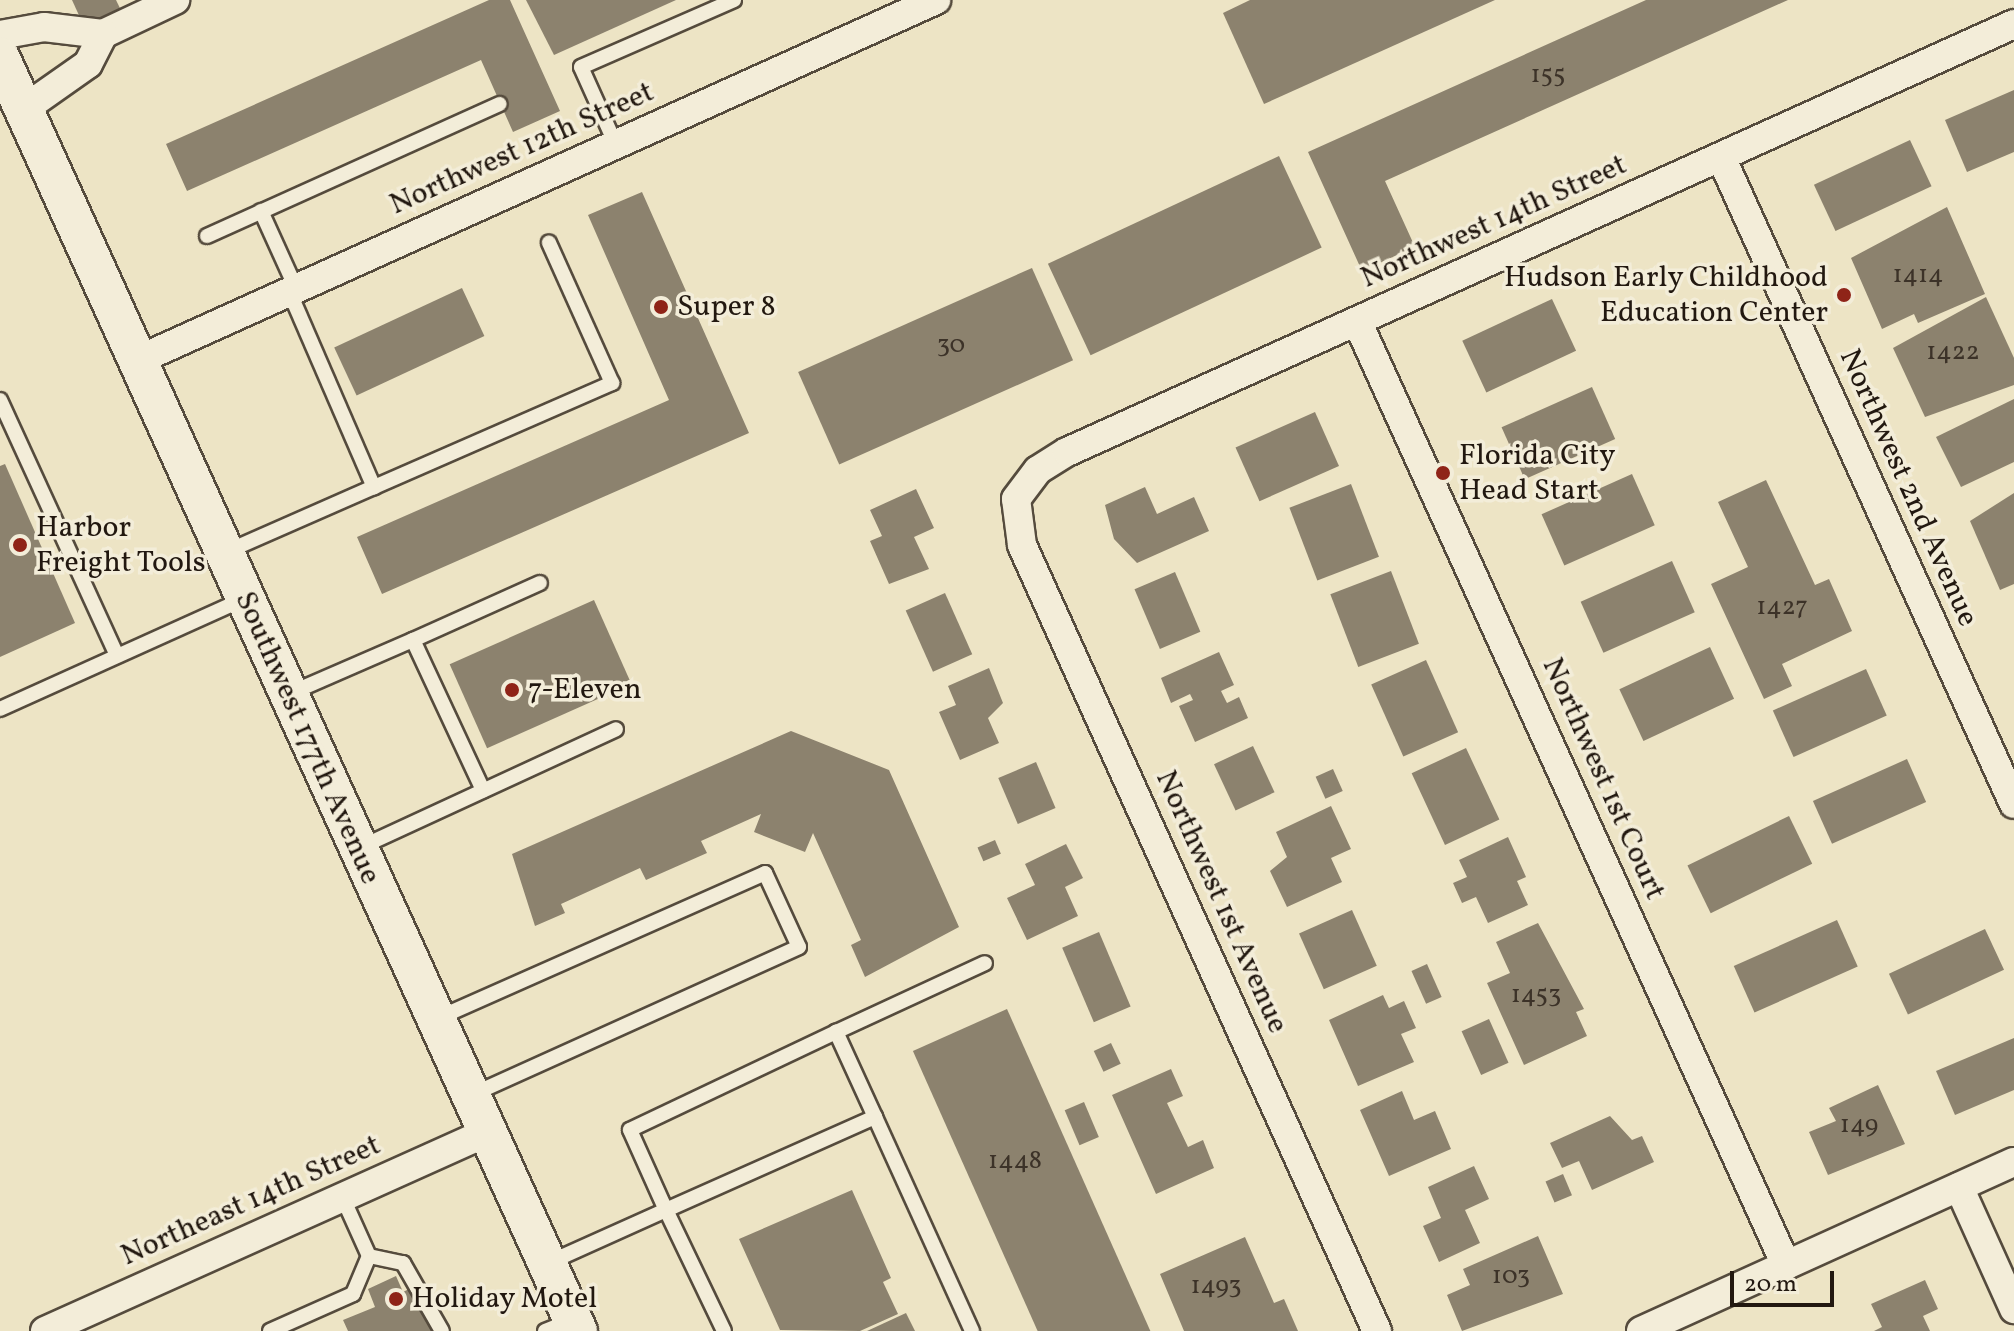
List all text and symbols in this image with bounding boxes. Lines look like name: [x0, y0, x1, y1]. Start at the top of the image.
house number: 155: [1530, 60, 1566, 92]
street label: Northwest 12th Street: [384, 75, 660, 223]
street label: Northwest 14th Street: [1356, 147, 1632, 297]
place label: Hudson Early Childhood Education Center: [1503, 260, 1828, 330]
house number: 1414: [1892, 260, 1944, 292]
marker: Hudson Early Childhood Education Center: [1835, 286, 1853, 304]
place label: Super 8: [677, 289, 776, 325]
marker: Super 8: [652, 298, 670, 316]
house number: 30: [937, 330, 965, 362]
house number: 1422: [1926, 337, 1980, 369]
street label: Northwest 2nd Avenue: [1831, 344, 1985, 632]
place label: Florida City Head Start: [1459, 438, 1616, 508]
marker: Florida City Head Start: [1434, 464, 1452, 482]
place label: Harbor Freight Tools: [36, 510, 206, 580]
marker: Harbor Freight Tools: [11, 536, 29, 554]
street label: Southwest 177th Avenue: [226, 586, 388, 890]
house number: 1427: [1756, 592, 1808, 624]
street label: Northwest 1st Court: [1533, 652, 1673, 906]
place label: 7-Eleven: [528, 672, 642, 708]
marker: 7-Eleven: [503, 681, 521, 699]
street label: Northwest 1st Avenue: [1147, 765, 1295, 1039]
house number: 1453: [1511, 980, 1561, 1012]
house number: 149: [1840, 1110, 1878, 1142]
street label: Northeast 14th Street: [116, 1128, 386, 1274]
house number: 1448: [988, 1146, 1042, 1178]
scale bar: [1734, 1255, 1838, 1305]
house number: 103: [1492, 1261, 1530, 1293]
text: 20 m: [1744, 1268, 1797, 1302]
house number: 1493: [1190, 1271, 1242, 1303]
place label: Holiday Motel: [412, 1281, 598, 1317]
marker: Holiday Motel: [387, 1290, 405, 1308]

